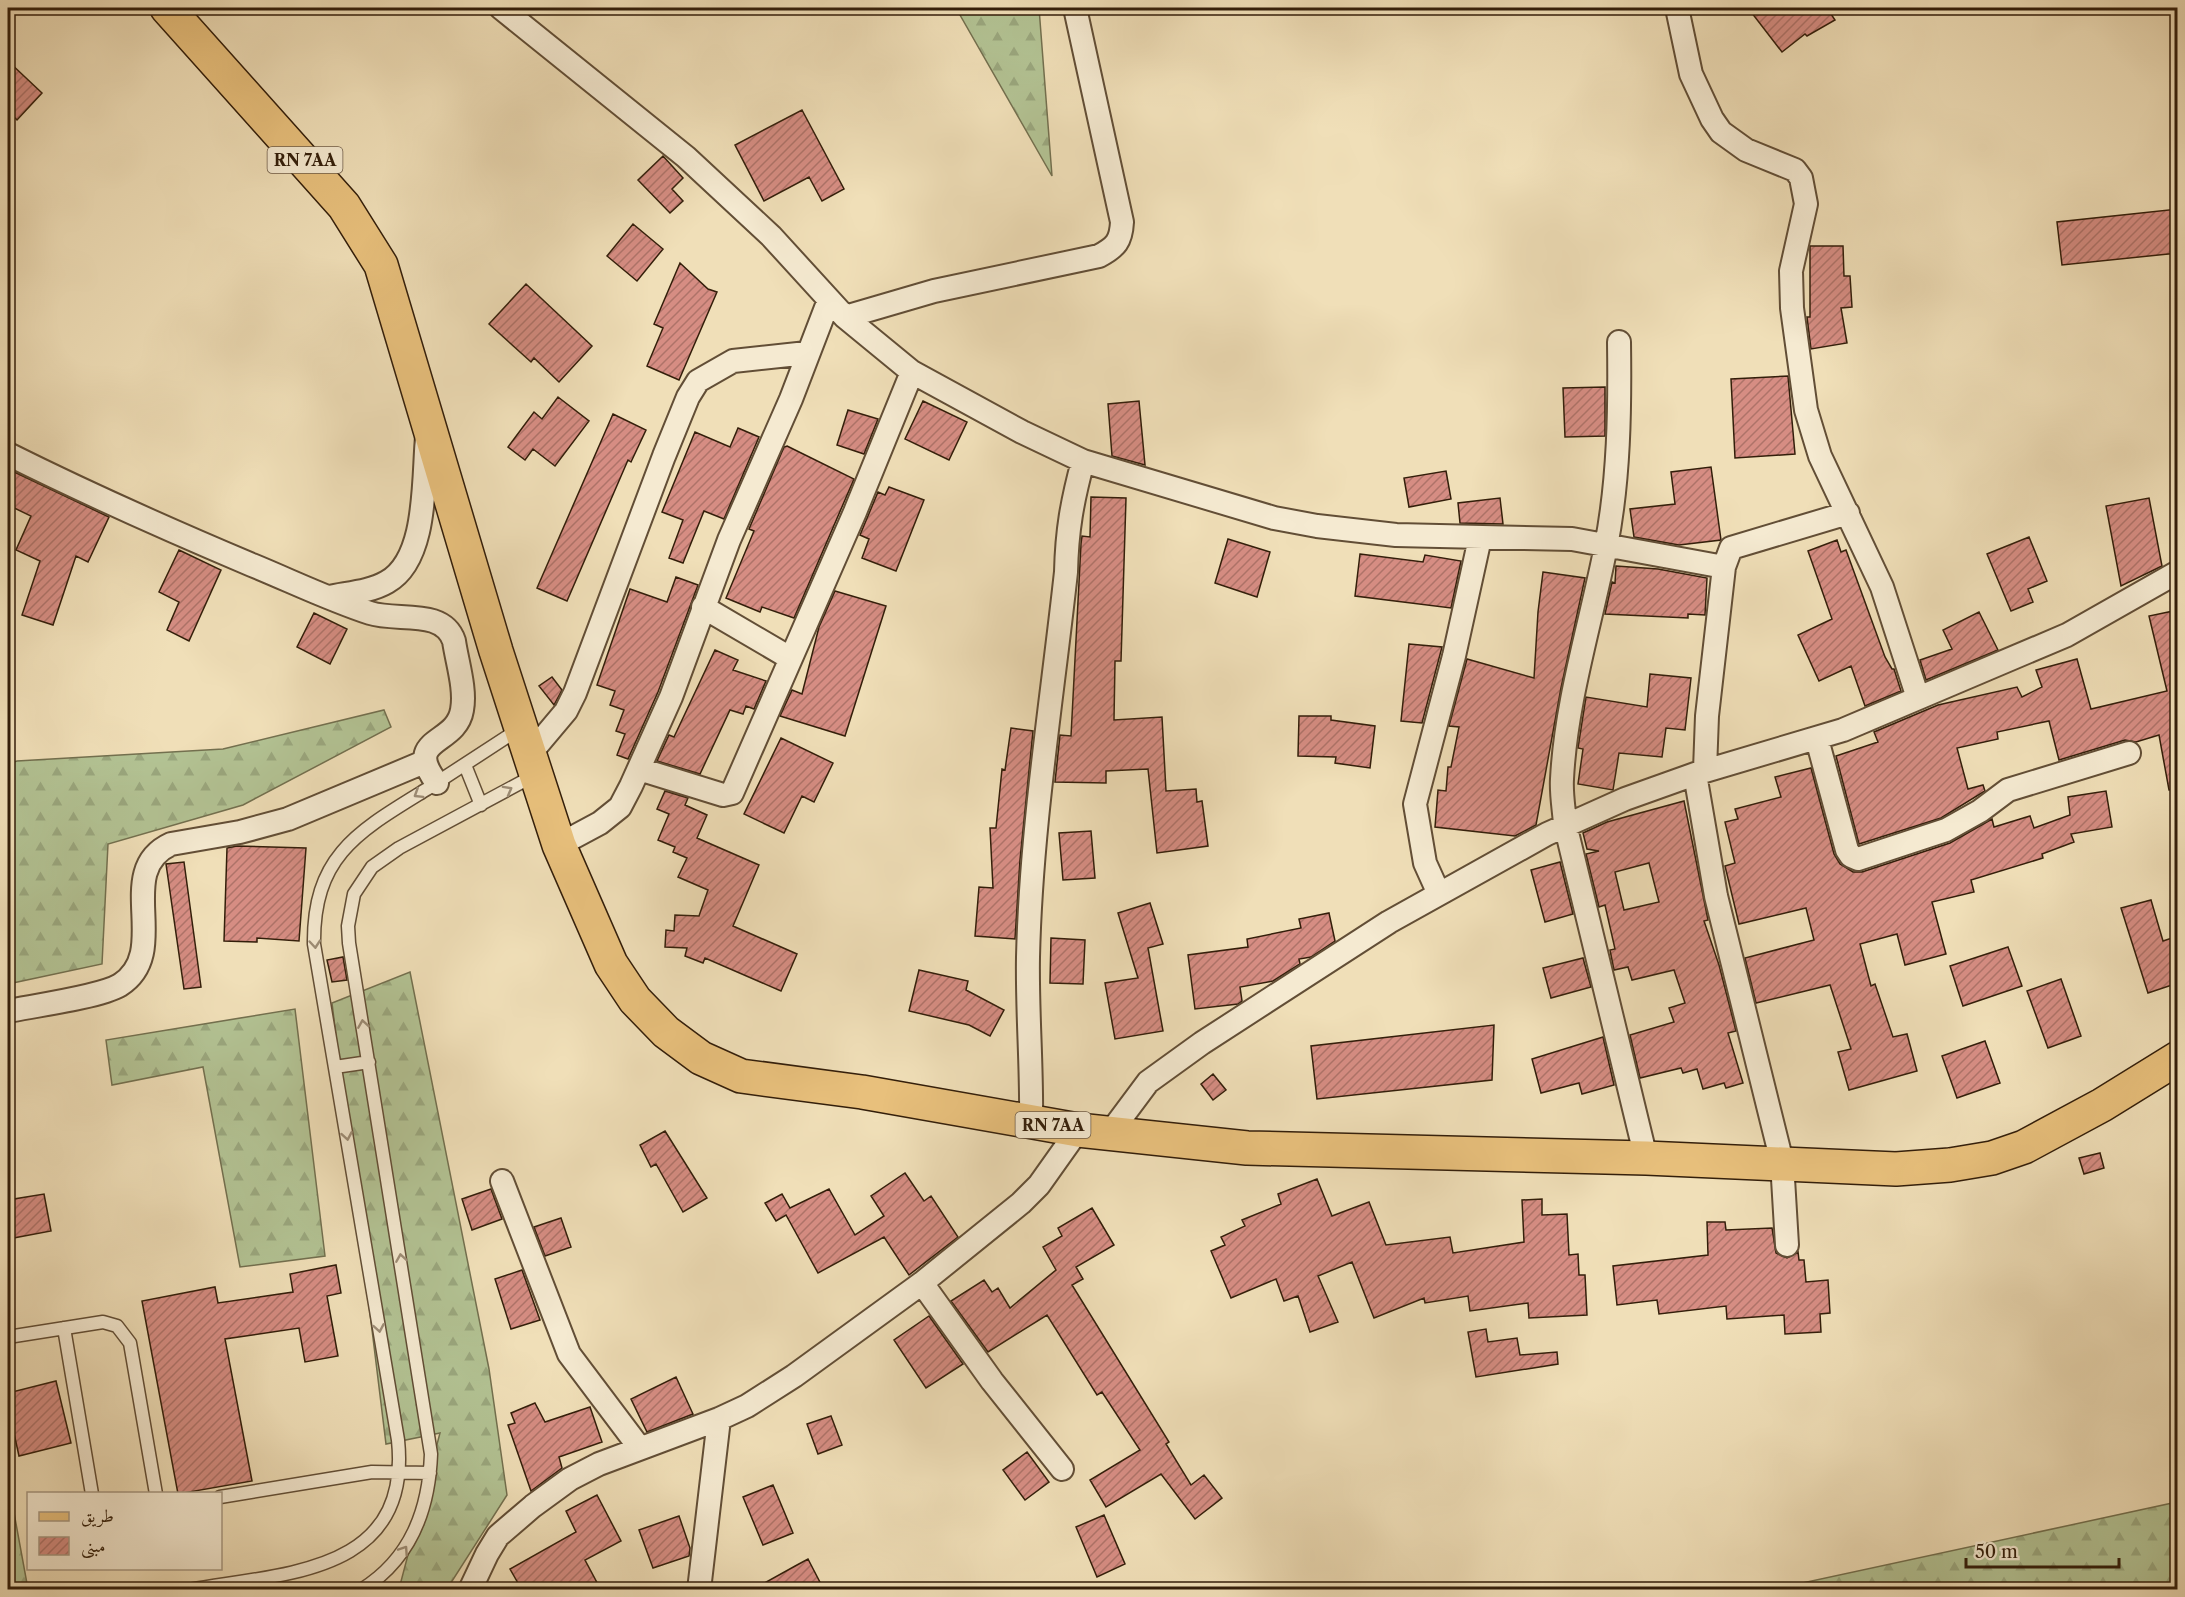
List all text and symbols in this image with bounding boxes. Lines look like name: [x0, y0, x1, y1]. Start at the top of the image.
road number: RN 7AA: [268, 147, 342, 173]
one-way arrow: [502, 786, 512, 797]
one-way arrow: [414, 787, 424, 799]
one-way arrow: [308, 939, 321, 948]
one-way arrow: [357, 1020, 369, 1029]
road number: RN 7AA: [1016, 1112, 1090, 1138]
one-way arrow: [340, 1131, 353, 1141]
one-way arrow: [395, 1253, 407, 1263]
one-way arrow: [373, 1324, 385, 1333]
legend: [27, 1492, 222, 1570]
text: طريق: [81, 1505, 114, 1528]
scale bar: [1966, 1531, 2119, 1569]
text: مبنى: [81, 1535, 106, 1559]
text: 50 m: [1975, 1541, 2018, 1563]
one-way arrow: [397, 1546, 408, 1557]

